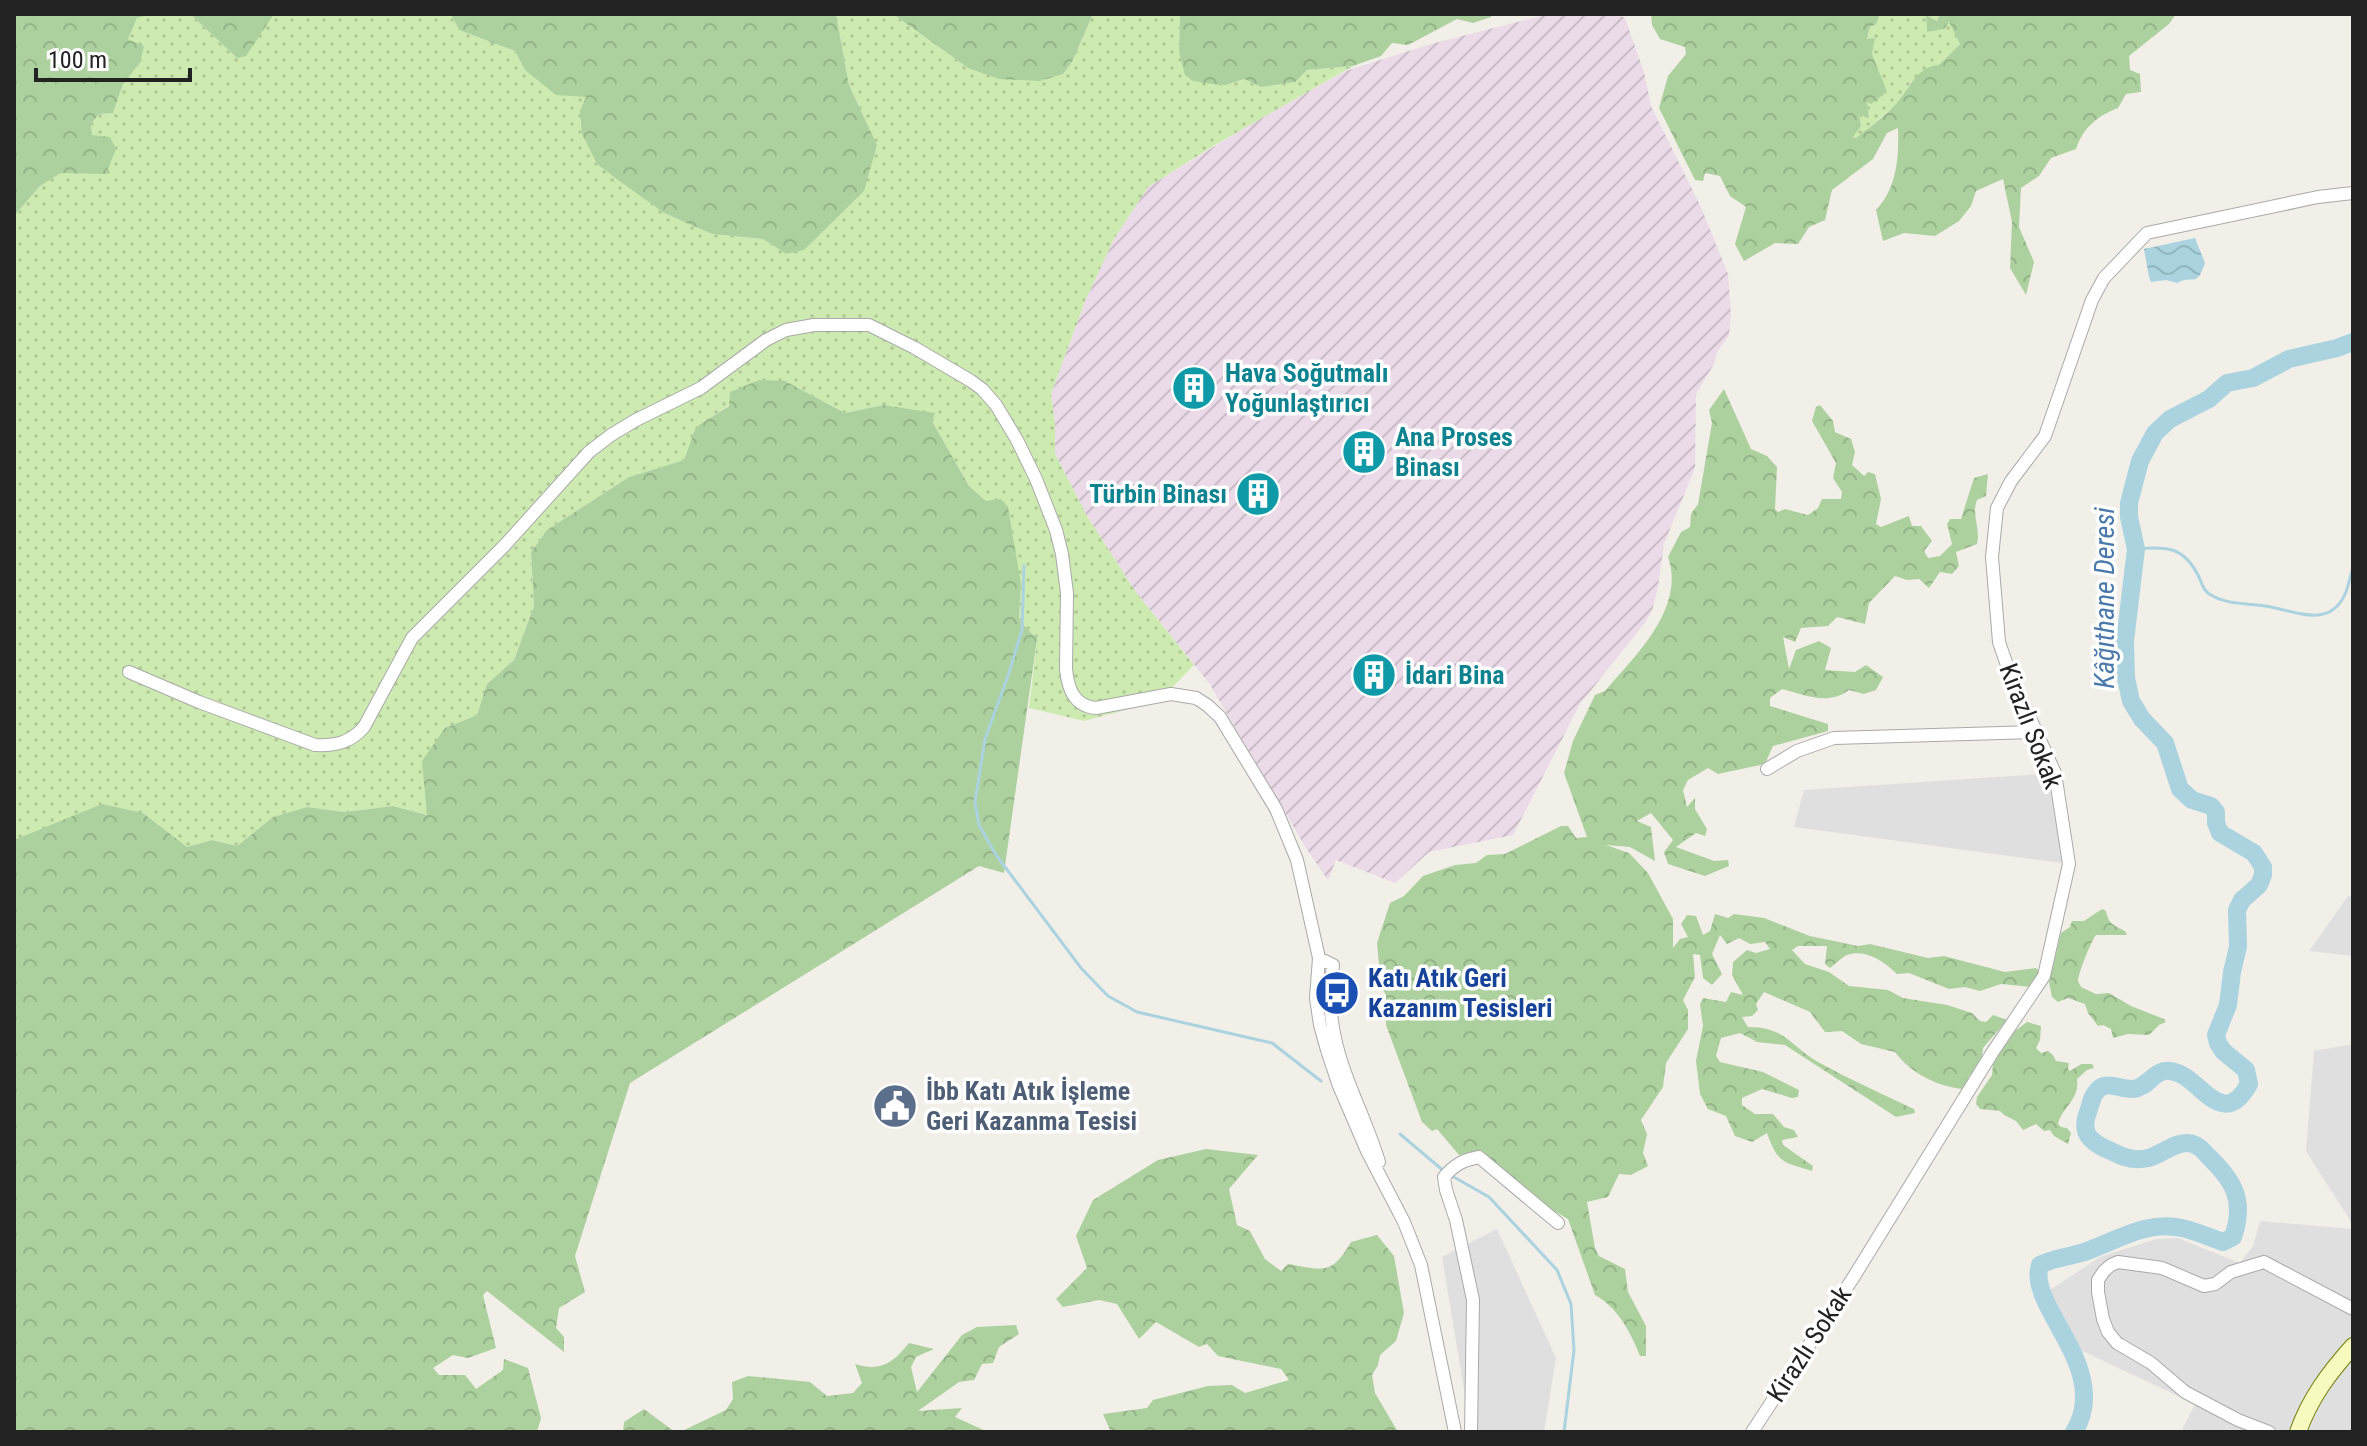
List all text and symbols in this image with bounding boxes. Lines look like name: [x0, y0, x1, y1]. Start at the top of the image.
scale bar: [36, 32, 190, 82]
text: 100 m: [48, 46, 107, 74]
place label: Hava Soğutmalı Yoğunlaştırıcı: [1225, 358, 1388, 418]
building icon: Hava Soğutmalı Yoğunlaştırıcı: [1170, 364, 1218, 412]
place label: Ana Proses Binası: [1395, 422, 1513, 482]
building icon: Ana Proses Binası: [1340, 428, 1388, 476]
building icon: Türbin Binası: [1234, 470, 1282, 518]
place label: Türbin Binası: [1089, 479, 1227, 509]
water label: Kâğıthane Deresi: [2088, 506, 2121, 689]
building icon: İdari Bina: [1350, 651, 1398, 699]
street label: Kirazlı Sokak: [1993, 659, 2069, 793]
place label: İdari Bina: [1405, 660, 1505, 690]
place label: Katı Atık Geri Kazanım Tesisleri: [1368, 963, 1553, 1023]
bus stop icon: Katı Atık Geri Kazanım Tesisleri: [1313, 969, 1361, 1017]
place label: İbb Katı Atık İşleme Geri Kazanma Tesisi: [926, 1076, 1137, 1136]
public building icon: İbb Katı Atık İşleme Geri Kazanma Tesisi: [871, 1082, 919, 1130]
street label: Kirazlı Sokak: [1760, 1280, 1858, 1407]

